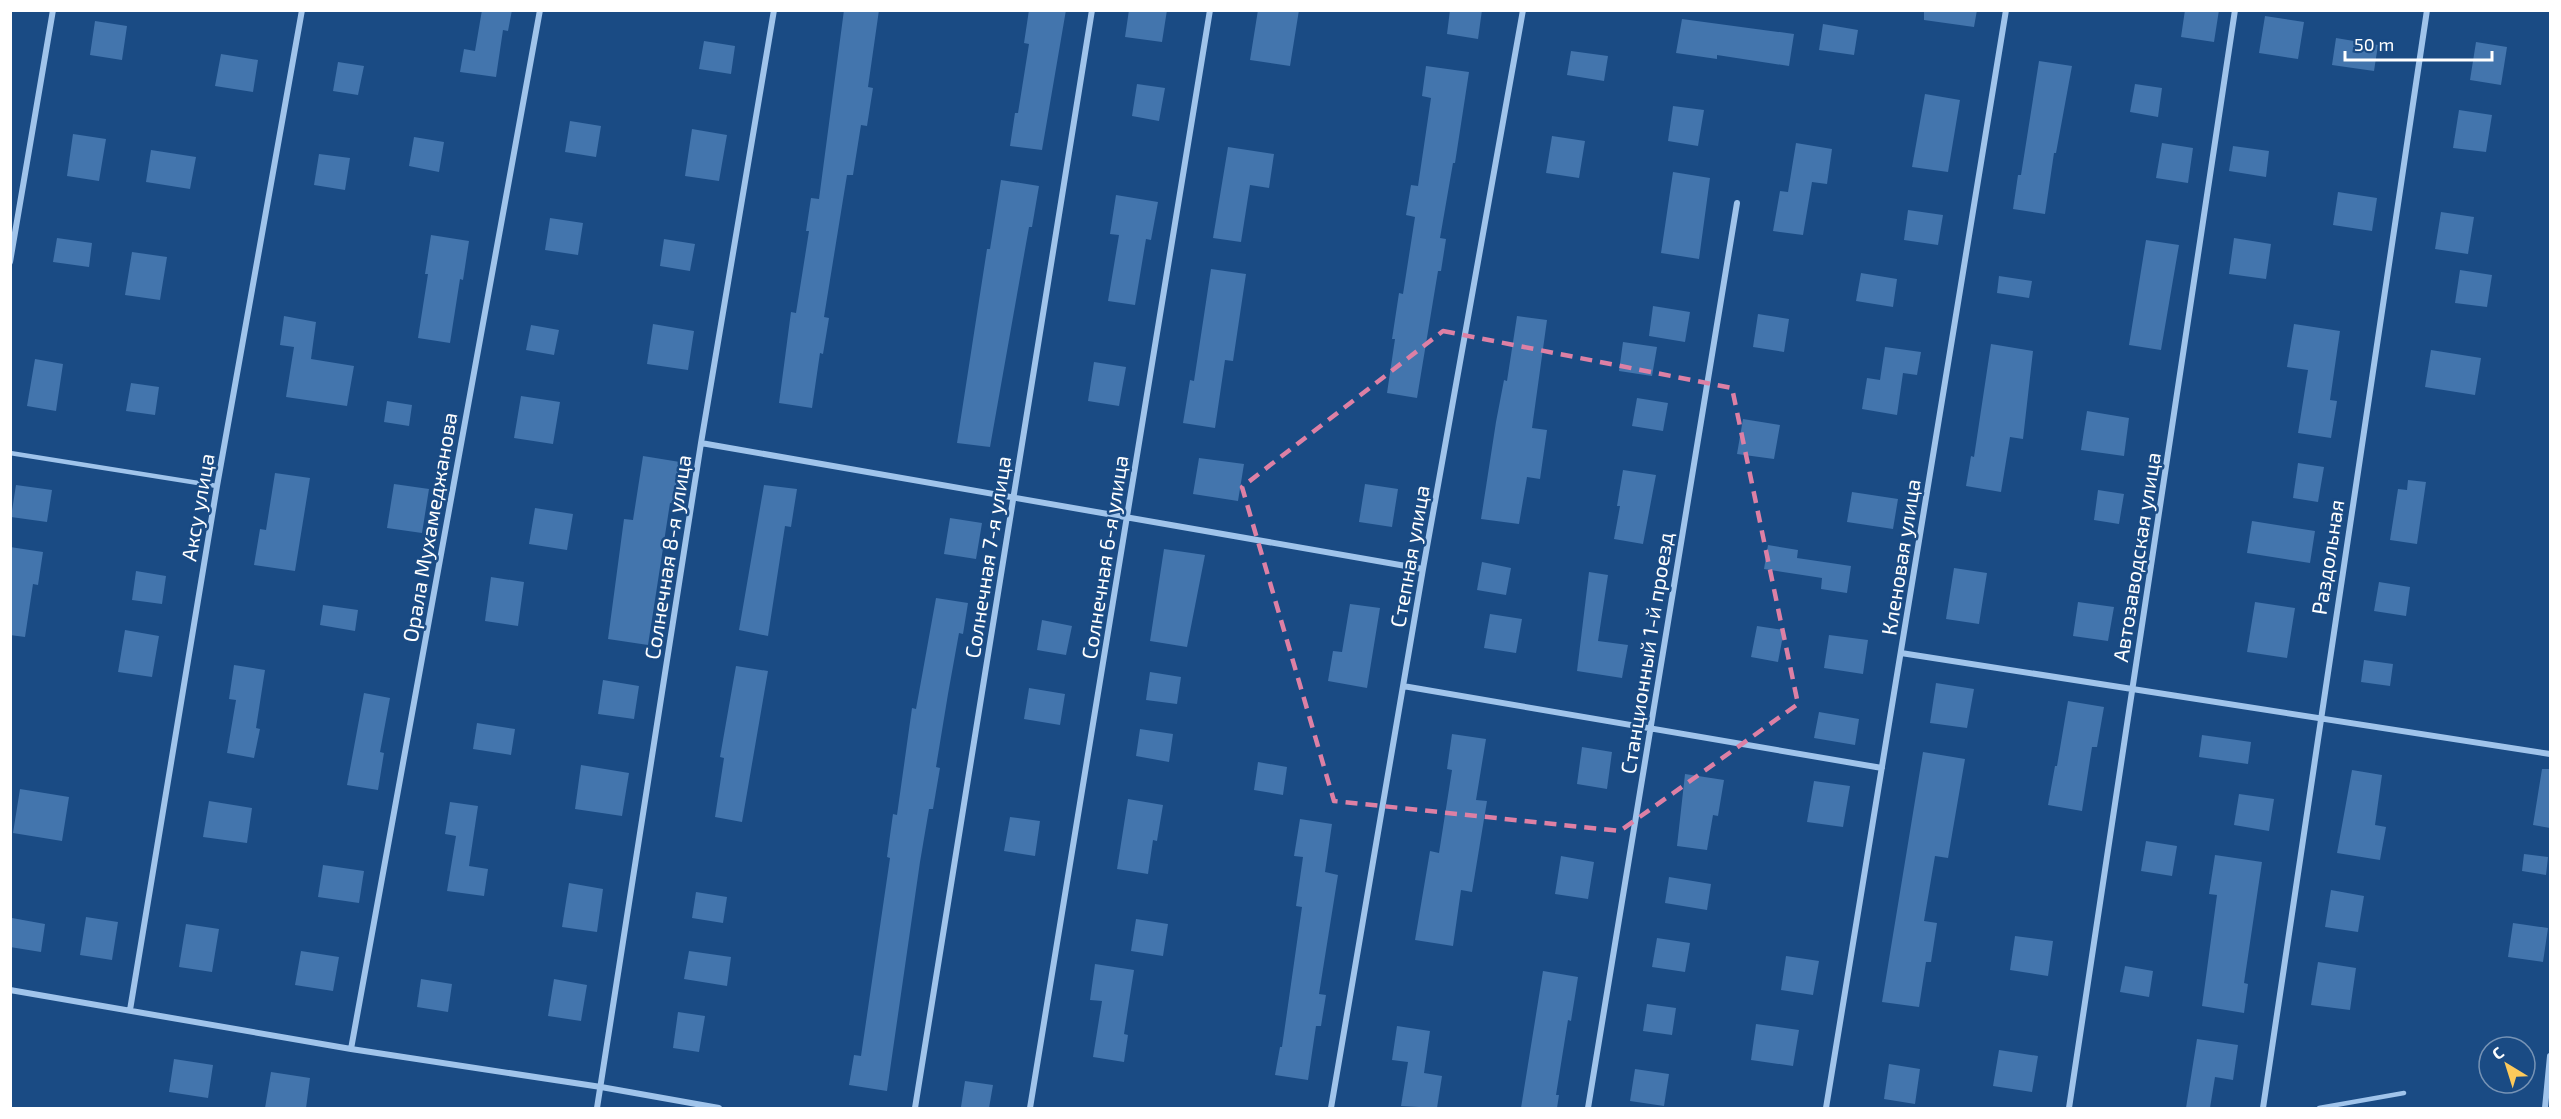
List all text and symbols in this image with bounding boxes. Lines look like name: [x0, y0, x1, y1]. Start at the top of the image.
scale bar: [2345, 24, 2492, 62]
text: 50 m: [2354, 33, 2394, 55]
street label: Орала Мухамеджанова: [396, 410, 463, 644]
street label: Автозаводская улица: [2107, 450, 2166, 664]
street label: Аксу улица: [175, 451, 220, 563]
street label: Солнечная 8-я улица: [638, 453, 697, 661]
street label: Солнечная 6-я улица: [1076, 453, 1133, 661]
street label: Солнечная 7-я улица: [959, 454, 1016, 660]
street label: Кленовая улица: [1875, 477, 1926, 637]
street label: Степная улица: [1384, 483, 1435, 629]
street label: Раздольная: [2306, 498, 2348, 616]
street label: Станционный 1-й проезд: [1615, 530, 1677, 776]
north arrow: [2477, 1035, 2537, 1095]
text: С: [2488, 1042, 2507, 1063]

